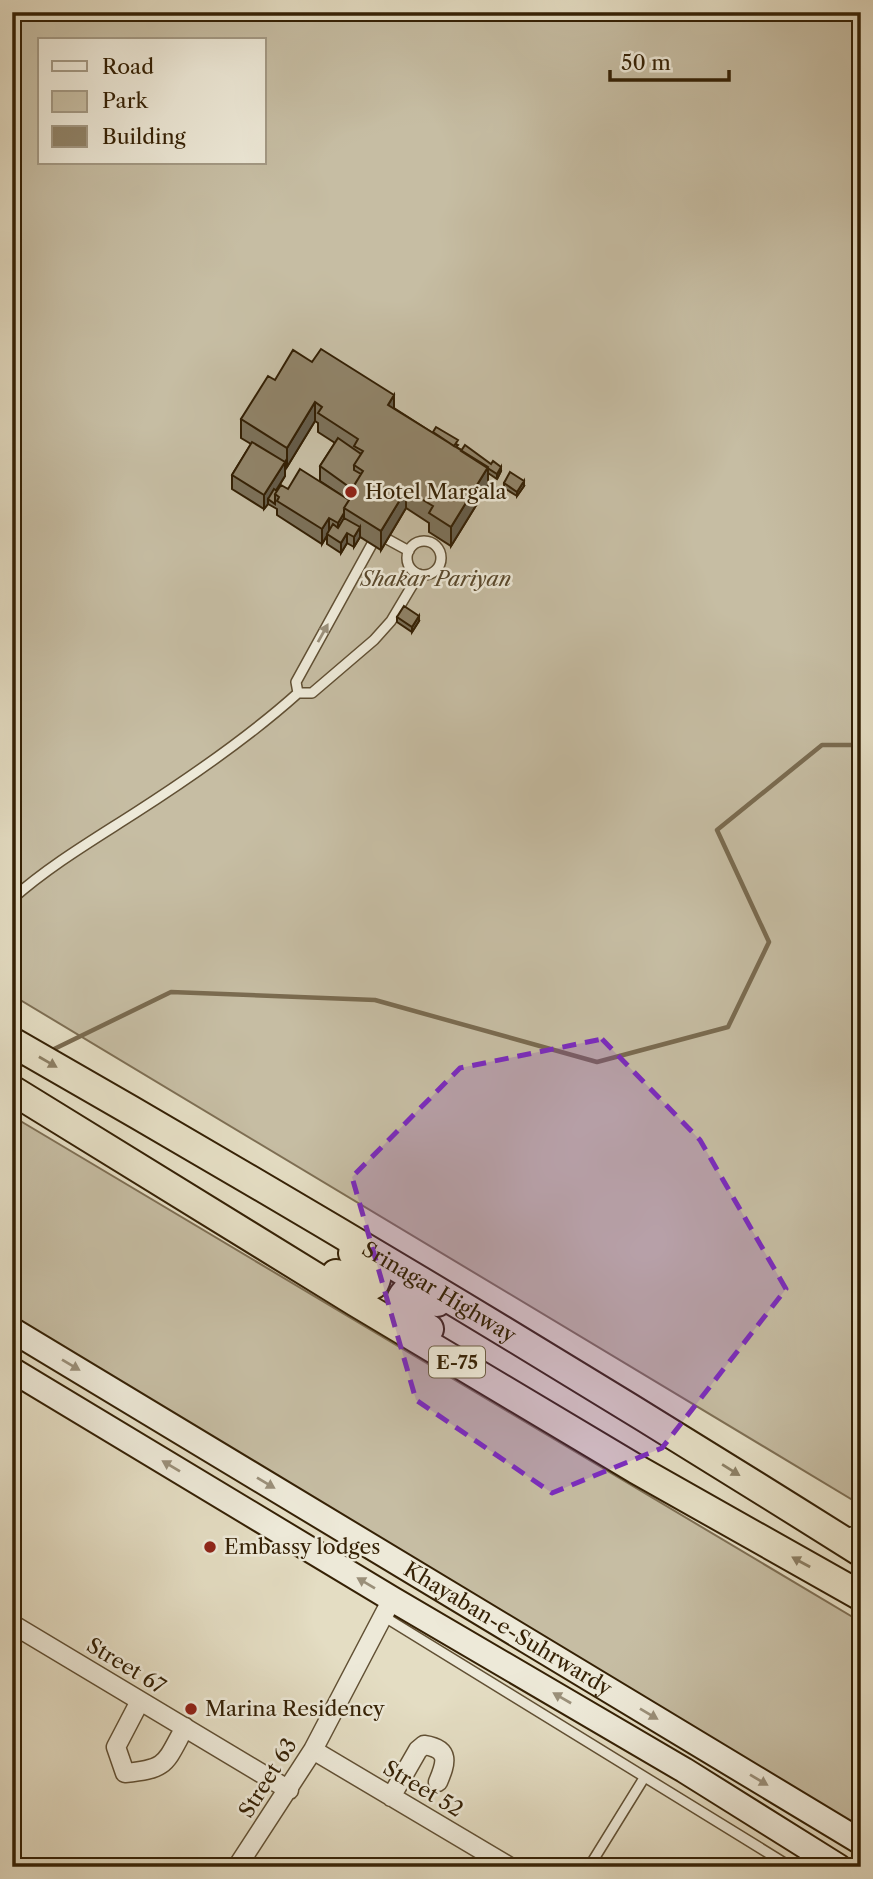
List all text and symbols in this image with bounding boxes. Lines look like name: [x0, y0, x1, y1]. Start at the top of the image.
legend: [38, 38, 266, 164]
scale bar: [610, 38, 730, 82]
text: 50 m: [621, 50, 671, 75]
text: Road: [102, 54, 154, 79]
text: Park: [102, 88, 148, 113]
text: Building: [102, 124, 187, 149]
place label: Hotel Margala: [365, 479, 508, 504]
marker: Hotel Margala: [343, 484, 359, 500]
park label: Shakar Pariyan: [359, 566, 511, 591]
one-way arrow: [317, 623, 328, 643]
one-way arrow: [38, 1056, 58, 1068]
street label: Srinagar Highway: [358, 1236, 521, 1348]
road number: E-75: [429, 1346, 485, 1378]
one-way arrow: [61, 1359, 80, 1371]
one-way arrow: [162, 1459, 181, 1472]
one-way arrow: [721, 1464, 740, 1477]
one-way arrow: [256, 1476, 275, 1489]
place label: Embassy lodges: [224, 1534, 380, 1559]
marker: Embassy lodges: [202, 1539, 218, 1555]
street label: Khayaban-e-Suhrwardy: [400, 1556, 617, 1701]
one-way arrow: [792, 1556, 811, 1568]
one-way arrow: [356, 1577, 375, 1589]
street label: Street 67: [82, 1632, 171, 1699]
one-way arrow: [552, 1693, 572, 1705]
place label: Marina Residency: [205, 1696, 385, 1721]
marker: Marina Residency: [183, 1701, 199, 1717]
one-way arrow: [640, 1708, 659, 1720]
street label: Street 63: [233, 1733, 302, 1822]
street label: Street 52: [379, 1755, 468, 1822]
one-way arrow: [749, 1774, 768, 1787]

